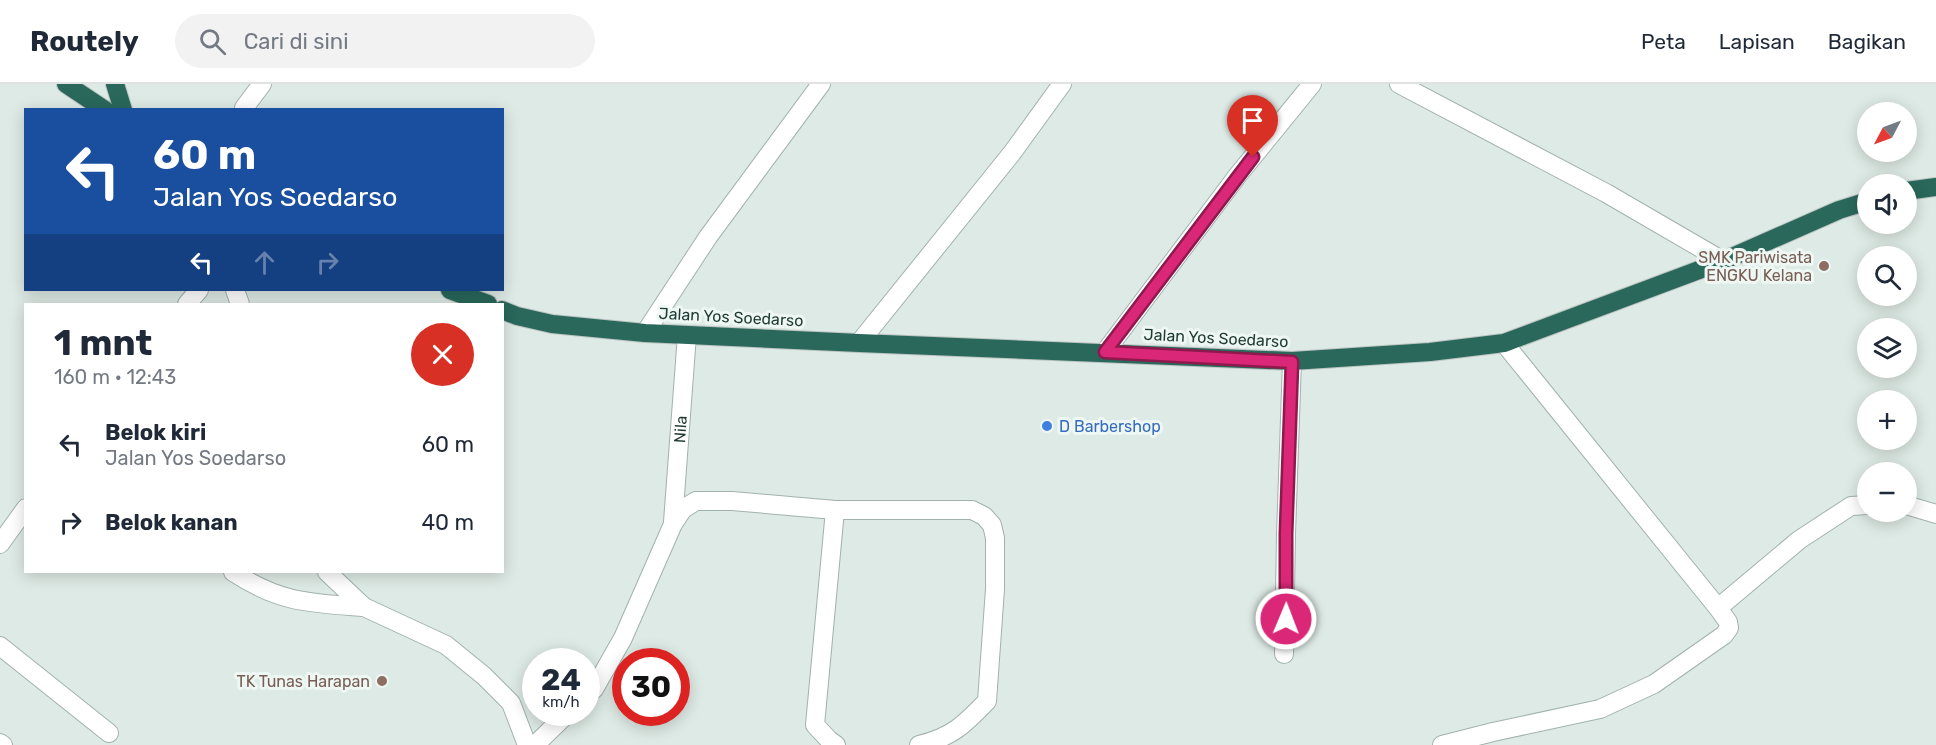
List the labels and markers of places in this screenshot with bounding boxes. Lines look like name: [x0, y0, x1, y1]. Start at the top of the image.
pin: [1227, 95, 1278, 157]
place label: SMK Pariwisata ENGKU Kelana: [1698, 248, 1812, 285]
marker: SMK Pariwisata ENGKU Kelana: [1817, 259, 1831, 273]
place label: D Barbershop: [1059, 417, 1161, 436]
marker: D Barbershop: [1040, 419, 1054, 433]
place label: TK Tunas Harapan: [236, 672, 370, 691]
marker: TK Tunas Harapan: [375, 674, 389, 688]

